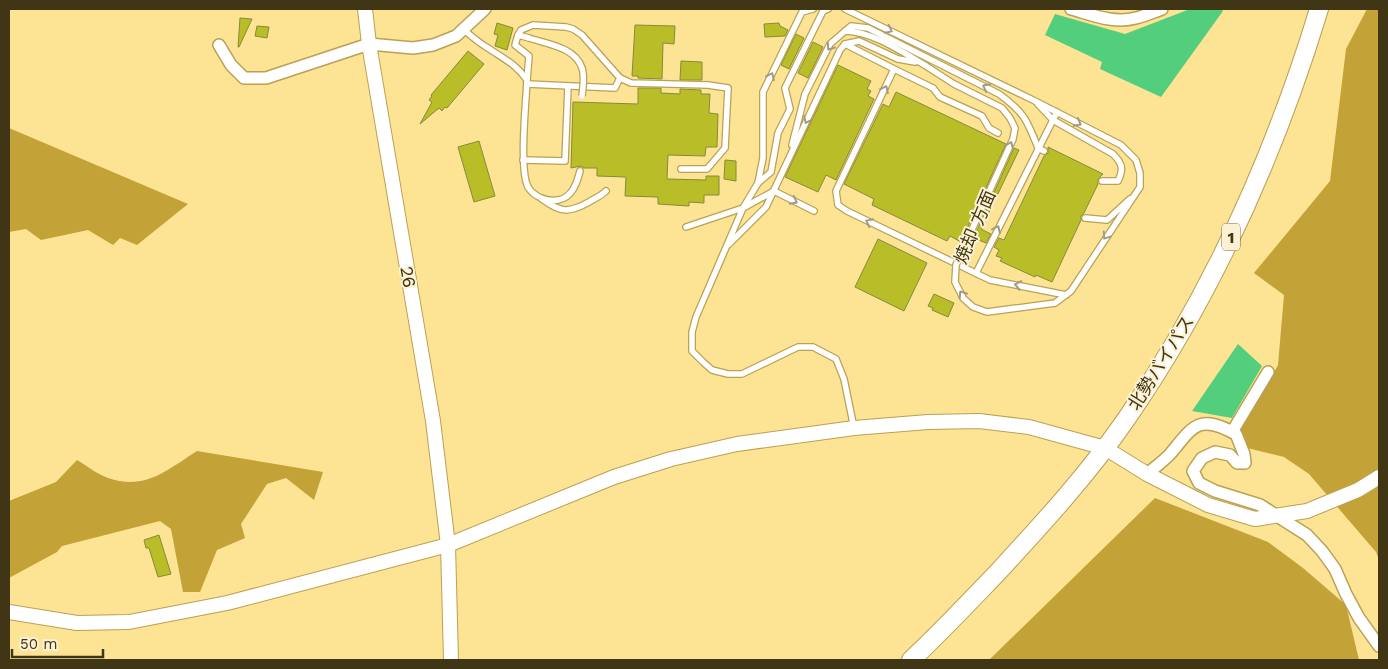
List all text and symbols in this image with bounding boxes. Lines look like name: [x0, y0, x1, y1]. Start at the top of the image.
one-way arrow: [884, 24, 893, 34]
one-way arrow: [827, 41, 836, 51]
one-way arrow: [765, 72, 775, 81]
one-way arrow: [982, 83, 991, 93]
one-way arrow: [879, 85, 889, 94]
one-way arrow: [803, 115, 814, 124]
one-way arrow: [1073, 117, 1082, 127]
one-way arrow: [1004, 141, 1015, 150]
street label: 焼却 方面: [950, 187, 999, 267]
one-way arrow: [789, 195, 798, 205]
one-way arrow: [865, 218, 874, 228]
road number: 1: [1222, 223, 1240, 250]
one-way arrow: [991, 226, 1001, 235]
one-way arrow: [1103, 231, 1112, 240]
street label: 26: [396, 265, 421, 289]
one-way arrow: [1014, 281, 1022, 291]
one-way arrow: [959, 290, 968, 300]
street label: 北勢バイパス: [1123, 312, 1198, 414]
scale bar: [12, 626, 104, 658]
text: 50 m: [20, 635, 57, 653]

